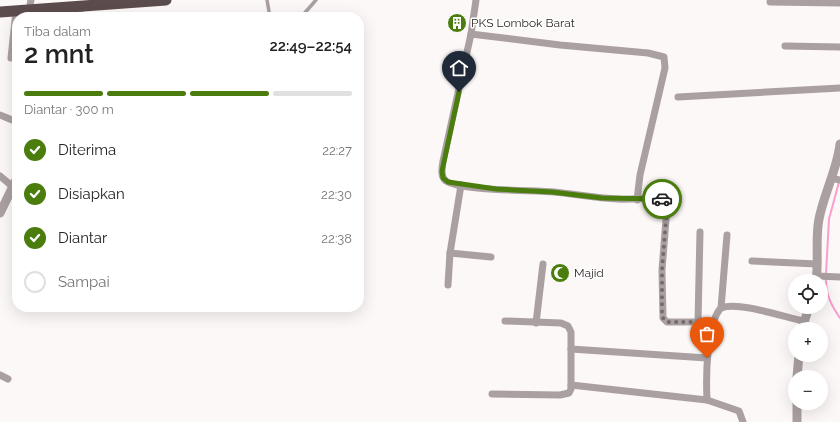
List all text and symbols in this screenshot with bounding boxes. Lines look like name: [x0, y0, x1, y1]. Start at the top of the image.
building icon: PKS Lombok Barat: [446, 12, 468, 34]
place label: PKS Lombok Barat: [471, 16, 575, 30]
text: Tiba dalam: [24, 24, 91, 39]
text: 22:49–22:54: [269, 37, 352, 55]
text: 2 mnt: [24, 39, 94, 69]
pin: [442, 51, 476, 92]
icon: home: [448, 57, 470, 79]
text: Diantar · 300 m: [24, 102, 114, 117]
icon: check: [24, 139, 46, 161]
text: Diterima: [58, 141, 116, 159]
text: 22:27: [322, 143, 352, 158]
courier: [642, 179, 682, 219]
icon: check: [24, 183, 46, 205]
text: Disiapkan: [58, 185, 125, 203]
text: 22:30: [321, 187, 352, 202]
icon: car: [651, 188, 673, 210]
icon: check: [24, 227, 46, 249]
text: Diantar: [58, 229, 107, 247]
text: 22:38: [321, 231, 352, 246]
mosque icon: Majid: [549, 262, 571, 284]
place label: Majid: [574, 266, 604, 280]
text: Sampai: [58, 273, 110, 291]
map controls: [788, 274, 828, 410]
button: locate: [788, 274, 828, 314]
pin: [690, 317, 724, 358]
button: +: [788, 322, 828, 362]
icon: bag: [696, 323, 718, 345]
button: −: [788, 370, 828, 410]

